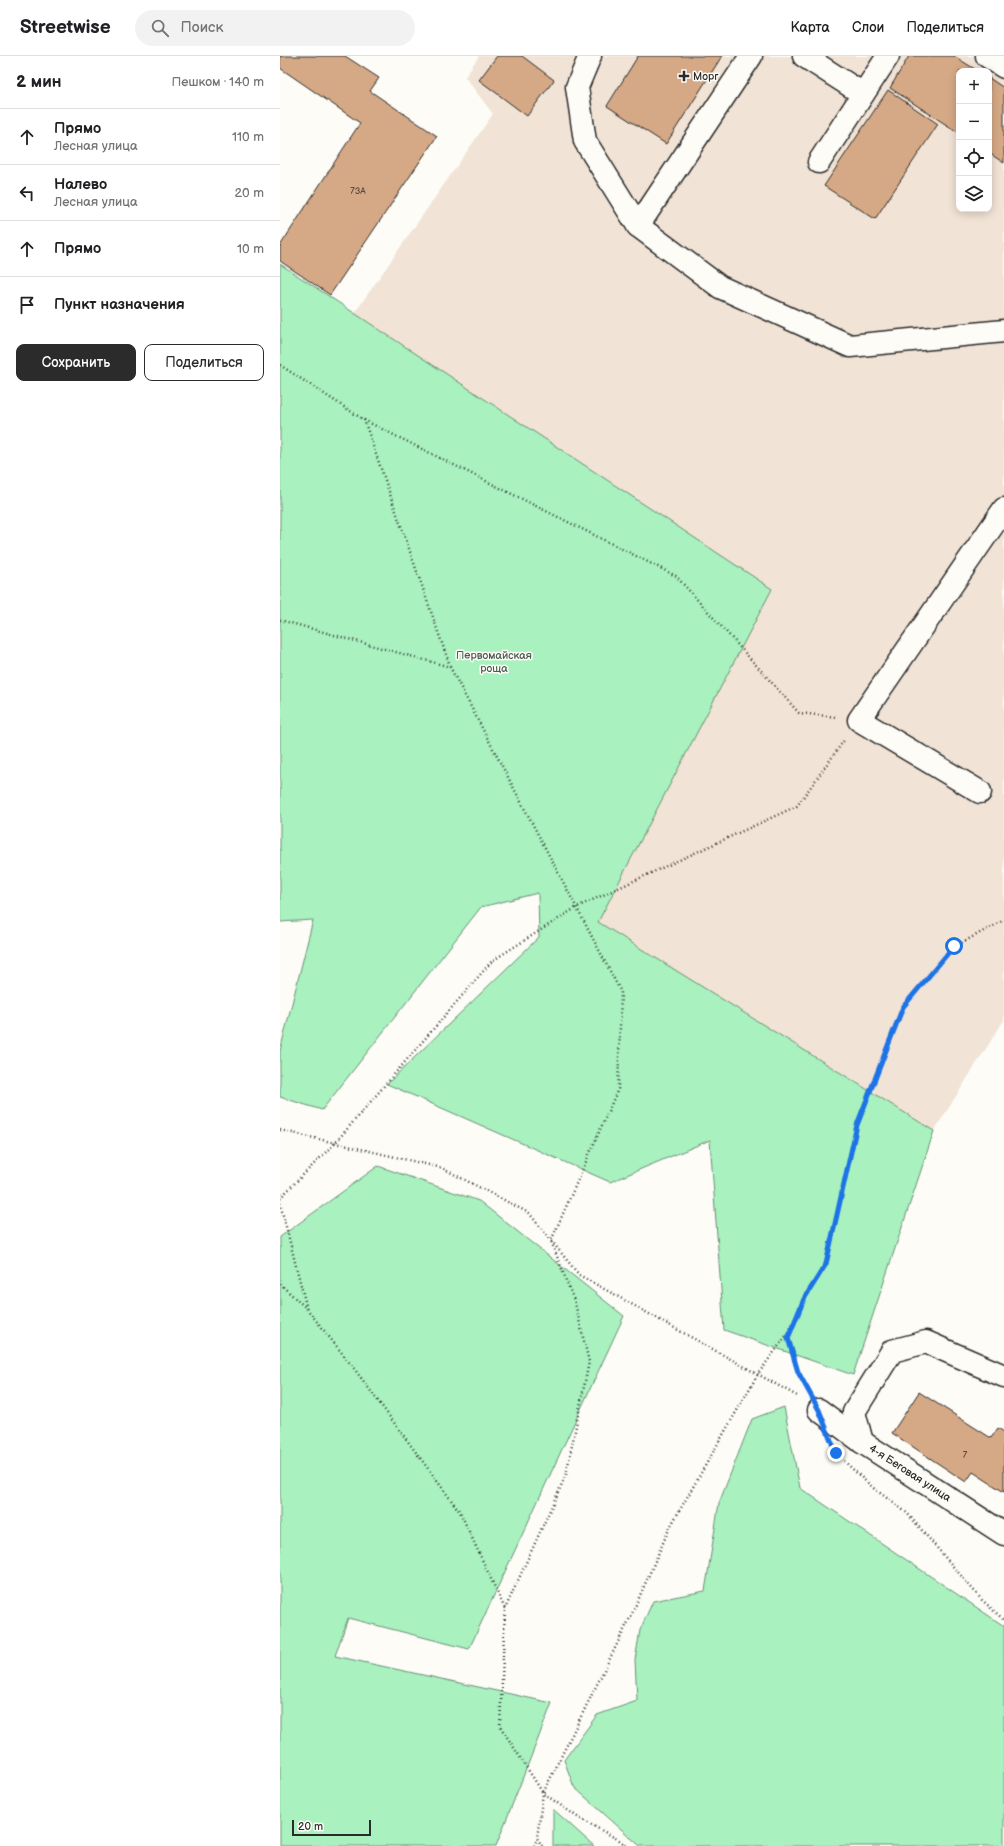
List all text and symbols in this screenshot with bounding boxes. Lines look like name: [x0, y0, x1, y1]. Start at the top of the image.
search box: [135, 10, 415, 46]
text: Streetwise: [20, 16, 111, 39]
icon: search: [149, 17, 171, 39]
text: Поиск: [181, 18, 223, 37]
text: Карта: [790, 19, 830, 36]
text: Слои: [852, 19, 884, 36]
text: Поделиться: [906, 19, 984, 36]
map controls: [956, 68, 992, 212]
button: +: [956, 68, 992, 104]
marker: Морг: [678, 70, 690, 82]
place label: Морг: [693, 70, 719, 83]
text: 2 мин: [16, 72, 62, 92]
text: Пешком · 140 m: [172, 74, 264, 90]
button: −: [956, 104, 992, 140]
text: Прямо: [54, 119, 101, 138]
icon: ahead: [16, 126, 38, 148]
text: 110 m: [232, 129, 264, 145]
text: Лесная улица: [54, 138, 138, 154]
button: locate: [956, 140, 992, 176]
text: Налево: [54, 175, 107, 194]
button: layers: [956, 176, 992, 212]
icon: left: [16, 182, 38, 204]
text: 20 m: [234, 185, 264, 201]
house number: 73А: [350, 186, 366, 197]
text: Лесная улица: [54, 194, 138, 210]
icon: ahead: [16, 238, 38, 260]
text: Прямо: [54, 239, 101, 258]
text: 10 m: [237, 241, 264, 257]
icon: arrive: [16, 294, 38, 316]
text: Пункт назначения: [54, 295, 185, 314]
button: Сохранить: [16, 344, 136, 381]
button: Поделиться: [144, 344, 264, 381]
park label: Первомайская роща: [456, 649, 532, 675]
route start: [945, 937, 963, 955]
street label: 4-я Беговая улица: [867, 1442, 954, 1505]
route end: [827, 1444, 845, 1462]
house number: 7: [963, 1450, 968, 1461]
scale bar: [292, 1818, 371, 1837]
text: 20 m: [298, 1820, 323, 1833]

